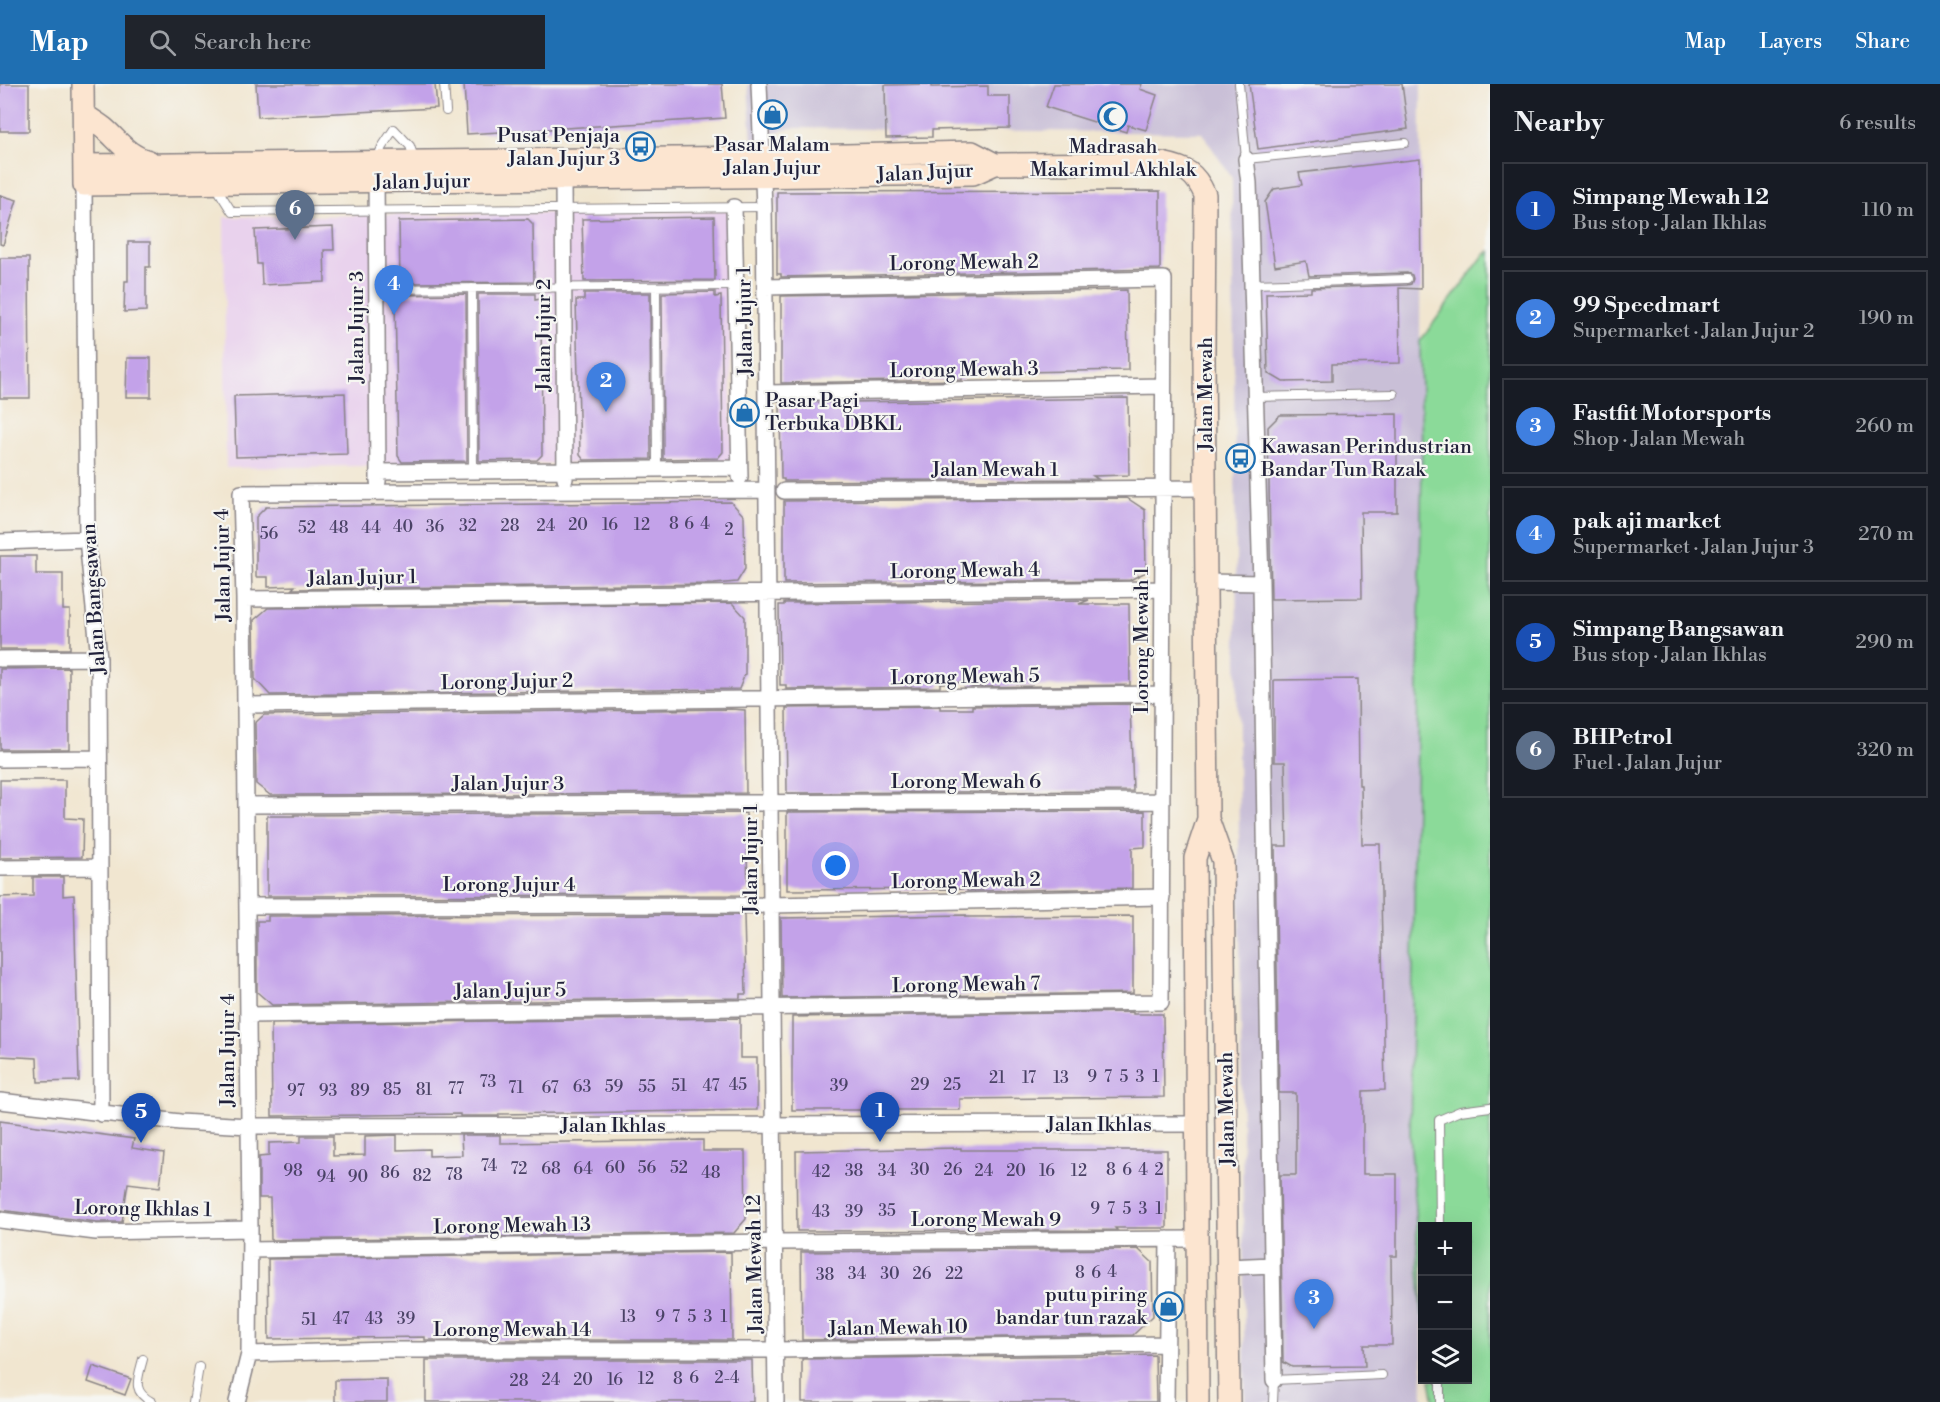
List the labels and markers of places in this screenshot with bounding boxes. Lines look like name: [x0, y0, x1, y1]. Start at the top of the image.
shop icon: Pasar Malam Jalan Jujur: [756, 98, 788, 130]
mosque icon: Madrasah Makarimul Akhlak: [1097, 100, 1129, 132]
place label: Pusat Penjaja Jalan Jujur 3: [497, 124, 621, 172]
bus stop icon: Pusat Penjaja Jalan Jujur 3: [625, 130, 657, 162]
place label: Pasar Malam Jalan Jujur: [714, 133, 830, 181]
place label: Madrasah Makarimul Akhlak: [1030, 135, 1198, 183]
pin: 6: [276, 190, 314, 240]
pin: 4: [374, 266, 414, 315]
pin: 2: [586, 362, 626, 412]
place label: Pasar Pagi Terbuka DBKL: [765, 389, 901, 437]
shop icon: Pasar Pagi Terbuka DBKL: [728, 396, 760, 428]
place label: Kawasan Perindustrian Bandar Tun Razak: [1260, 435, 1472, 483]
bus stop icon: Kawasan Perindustrian Bandar Tun Razak: [1224, 442, 1256, 474]
pin: 1: [860, 1092, 900, 1142]
pin: 5: [122, 1094, 160, 1143]
pin: 3: [1294, 1280, 1334, 1329]
place label: putu piring bandar tun razak: [996, 1283, 1149, 1331]
shop icon: putu piring bandar tun razak: [1152, 1290, 1184, 1322]

